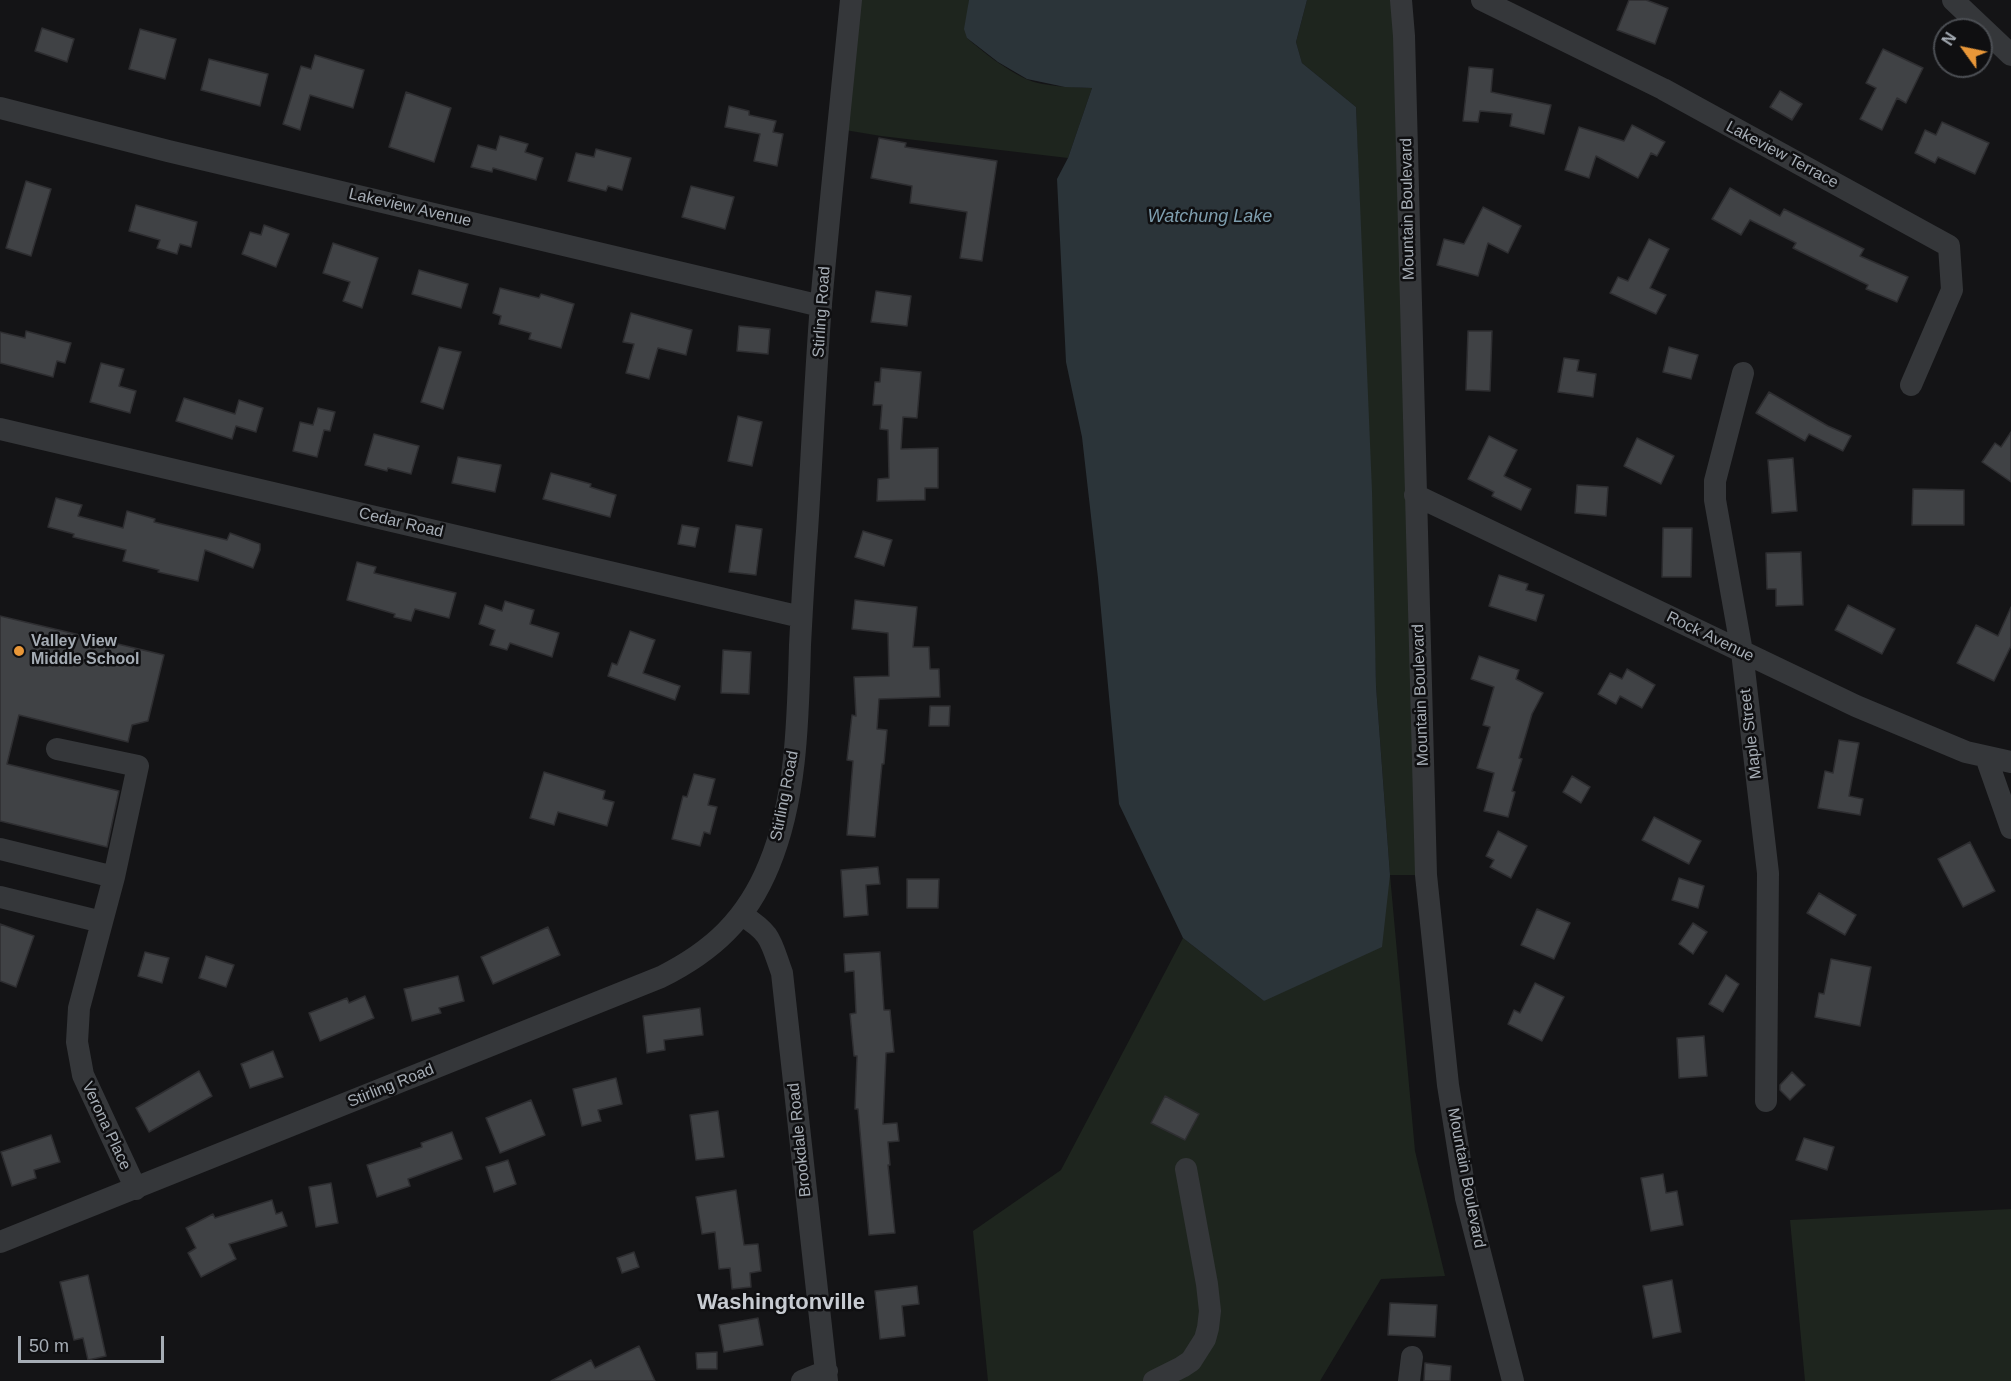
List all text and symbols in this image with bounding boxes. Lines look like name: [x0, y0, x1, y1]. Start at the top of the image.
north arrow: [1933, 18, 1993, 78]
text: N: [1939, 30, 1959, 48]
street label: Lakeview Terrace: [1723, 117, 1841, 193]
street label: Mountain Boulevard: [1397, 138, 1419, 280]
street label: Lakeview Avenue: [347, 185, 473, 231]
water label: Watchung Lake: [1148, 206, 1272, 228]
street label: Stirling Road: [809, 266, 835, 358]
street label: Cedar Road: [357, 504, 445, 542]
street label: Rock Avenue: [1663, 608, 1757, 666]
street label: Mountain Boulevard: [1409, 624, 1433, 766]
place label: Valley View Middle School: [31, 632, 139, 670]
marker: Valley View Middle School: [12, 644, 26, 658]
street label: Maple Street: [1736, 688, 1766, 780]
street label: Stirling Road: [767, 749, 803, 843]
street label: Stirling Road: [345, 1060, 437, 1112]
street label: Verona Place: [77, 1079, 135, 1173]
street label: Brookdale Road: [784, 1082, 816, 1198]
street label: Mountain Boulevard: [1443, 1106, 1489, 1250]
district label: Washingtonville: [697, 1290, 865, 1316]
scale bar: [21, 1324, 166, 1362]
text: 50 m: [29, 1336, 69, 1356]

